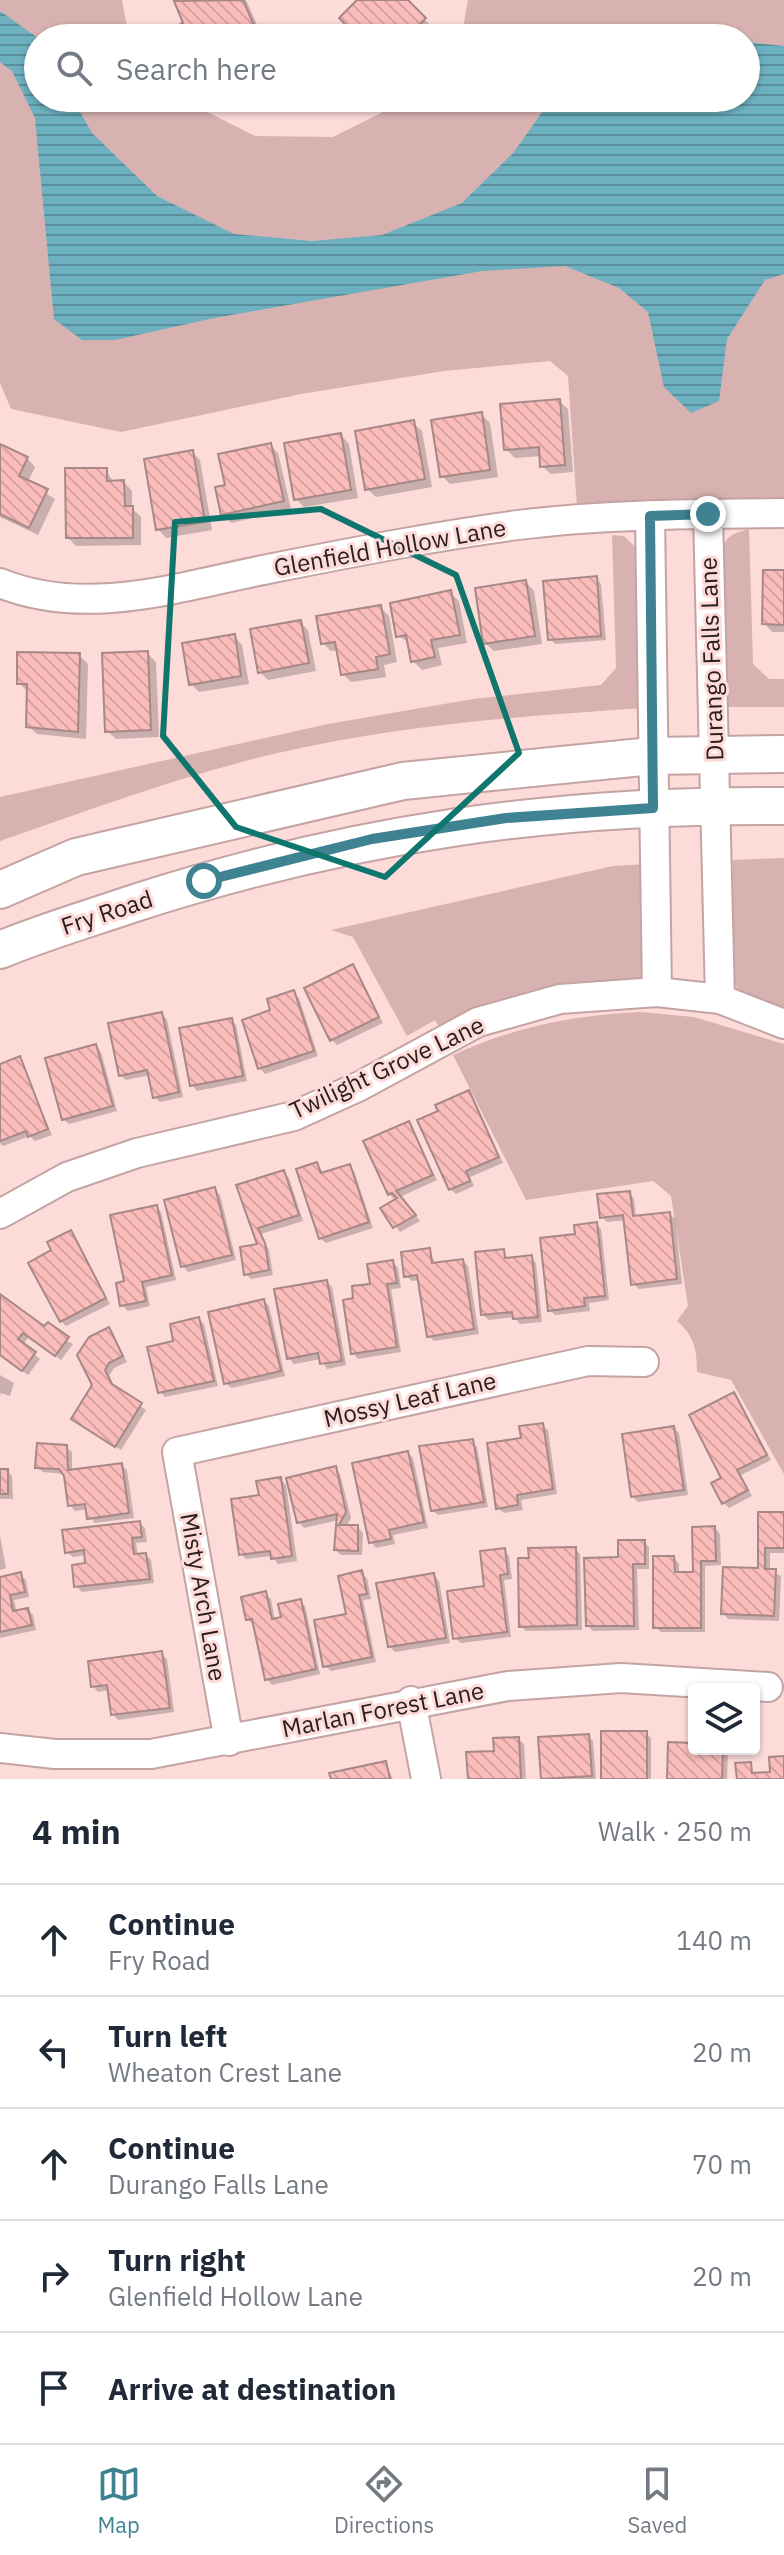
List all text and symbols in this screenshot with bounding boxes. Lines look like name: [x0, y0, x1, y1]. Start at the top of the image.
search box: [24, 24, 760, 112]
icon: search: [52, 46, 96, 90]
text: Search here: [116, 49, 277, 88]
route end: [690, 496, 726, 532]
street label: Glenfield Hollow Lane: [271, 511, 508, 583]
street label: Durango Falls Lane: [691, 557, 731, 761]
route start: [186, 863, 222, 899]
street label: Fry Road: [57, 882, 157, 942]
street label: Twilight Grove Lane: [284, 1008, 489, 1126]
street label: Mossy Leaf Lane: [320, 1364, 499, 1434]
street label: Misty Arch Lane: [173, 1510, 235, 1683]
street label: Marlan Forest Lane: [279, 1674, 487, 1744]
map controls: [688, 1683, 760, 1755]
button: layers: [688, 1683, 760, 1755]
text: 4 min: [32, 1809, 121, 1853]
text: Walk · 250 m: [598, 1814, 752, 1848]
text: Continue: [108, 1904, 235, 1943]
icon: ahead: [32, 1918, 76, 1962]
text: 140 m: [676, 1923, 752, 1957]
text: Fry Road: [108, 1943, 211, 1977]
text: Turn left: [108, 2016, 227, 2055]
icon: left: [32, 2030, 76, 2074]
text: 20 m: [692, 2035, 752, 2069]
text: Wheaton Crest Lane: [108, 2055, 342, 2089]
text: Continue: [108, 2128, 235, 2167]
icon: ahead: [32, 2142, 76, 2186]
text: 70 m: [692, 2147, 752, 2181]
text: Durango Falls Lane: [108, 2167, 329, 2201]
text: Turn right: [108, 2240, 246, 2279]
icon: right: [32, 2254, 76, 2298]
text: 20 m: [692, 2259, 752, 2293]
text: Glenfield Hollow Lane: [108, 2279, 363, 2313]
icon: arrive: [32, 2366, 76, 2410]
text: Arrive at destination: [108, 2369, 396, 2408]
tab: Map: [97, 2462, 141, 2539]
tab: Directions: [334, 2462, 434, 2539]
tab: Saved: [627, 2462, 687, 2539]

